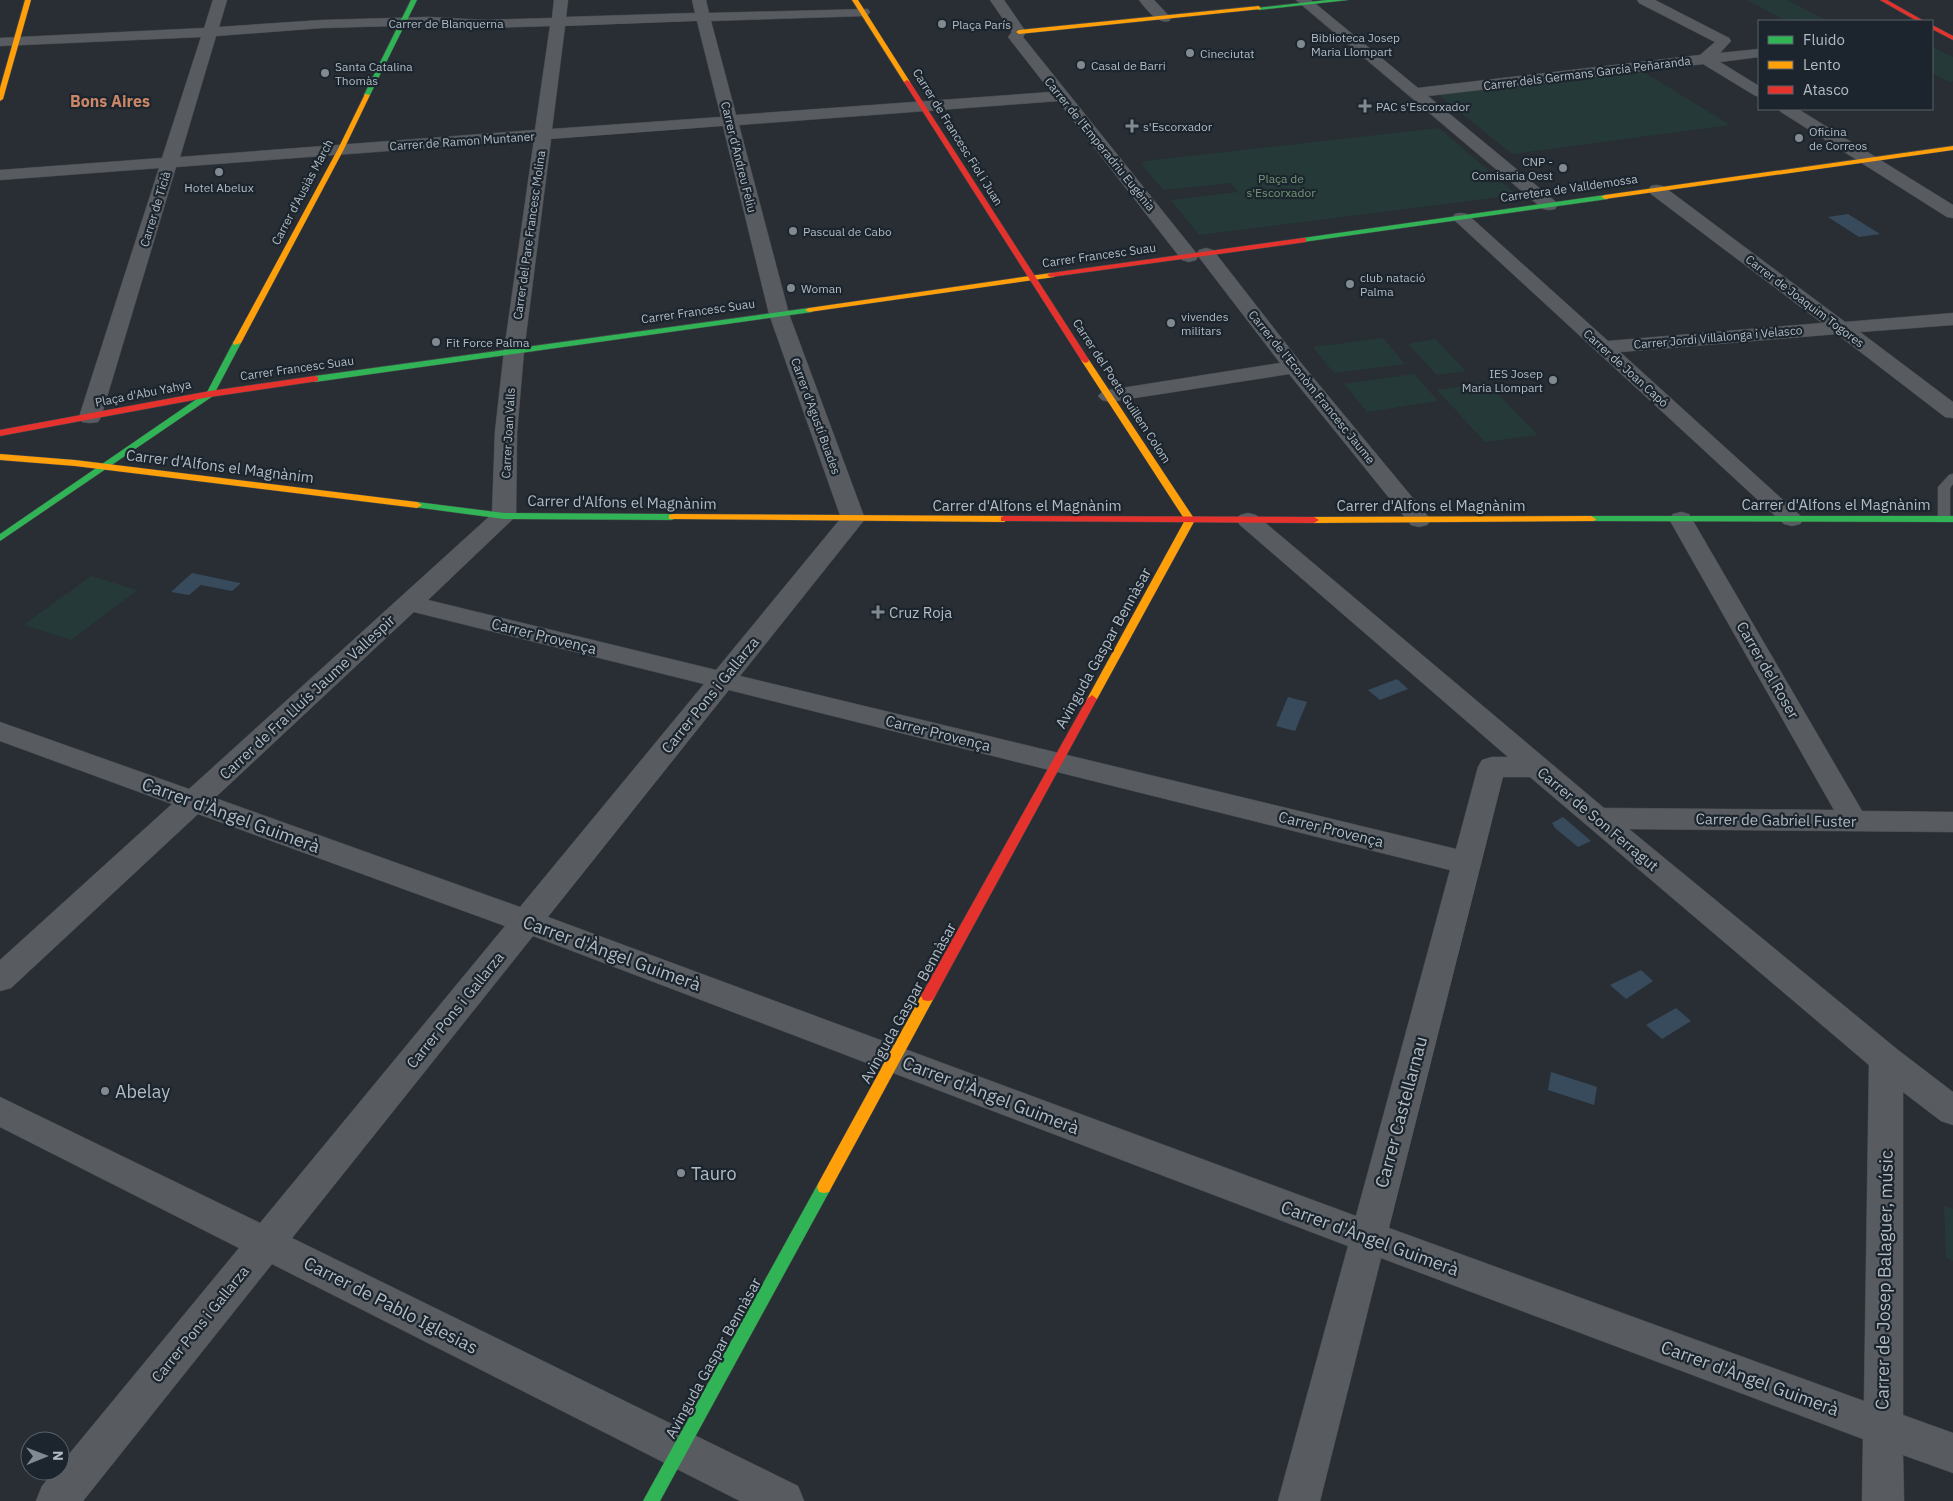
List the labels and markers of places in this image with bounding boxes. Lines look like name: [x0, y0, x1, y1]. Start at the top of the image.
place label: Plaça París: [952, 17, 1011, 32]
marker: Plaça París: [936, 18, 948, 30]
place label: Biblioteca Josep Maria Llompart: [1311, 30, 1400, 59]
marker: Biblioteca Josep Maria Llompart: [1295, 38, 1307, 50]
place label: Cineciutat: [1200, 46, 1255, 61]
marker: Cineciutat: [1184, 47, 1196, 59]
place label: Casal de Barri: [1091, 58, 1166, 73]
place label: Santa Catalina Thomàs: [335, 59, 413, 88]
marker: Casal de Barri: [1075, 59, 1087, 71]
marker: Santa Catalina Thomàs: [319, 67, 331, 79]
marker: PAC s'Escorxador: [1358, 99, 1372, 113]
place label: PAC s'Escorxador: [1376, 99, 1470, 114]
marker: s'Escorxador: [1125, 119, 1139, 133]
place label: s'Escorxador: [1143, 119, 1213, 134]
place label: Oficina de Correos: [1809, 124, 1868, 153]
marker: Oficina de Correos: [1793, 132, 1805, 144]
place label: CNP - Comisaria Oest: [1471, 154, 1553, 183]
marker: CNP - Comisaria Oest: [1557, 162, 1569, 174]
marker: Hotel Abelux: [213, 166, 225, 178]
place label: Hotel Abelux: [184, 180, 254, 195]
place label: Pascual de Cabo: [803, 224, 892, 239]
marker: Pascual de Cabo: [787, 225, 799, 237]
place label: club natació Palma: [1360, 270, 1426, 299]
marker: club natació Palma: [1344, 278, 1356, 290]
place label: Woman: [801, 281, 842, 296]
marker: Woman: [785, 282, 797, 294]
place label: vivendes militars: [1181, 309, 1229, 338]
marker: vivendes militars: [1165, 317, 1177, 329]
place label: Fit Force Palma: [446, 335, 530, 350]
marker: Fit Force Palma: [430, 336, 442, 348]
place label: IES Josep Maria Llompart: [1462, 366, 1543, 395]
marker: IES Josep Maria Llompart: [1547, 374, 1559, 386]
place label: Cruz Roja: [889, 603, 952, 622]
marker: Cruz Roja: [871, 605, 885, 619]
place label: Abelay: [115, 1080, 170, 1103]
marker: Abelay: [99, 1085, 111, 1097]
place label: Tauro: [691, 1162, 736, 1185]
marker: Tauro: [675, 1167, 687, 1179]

